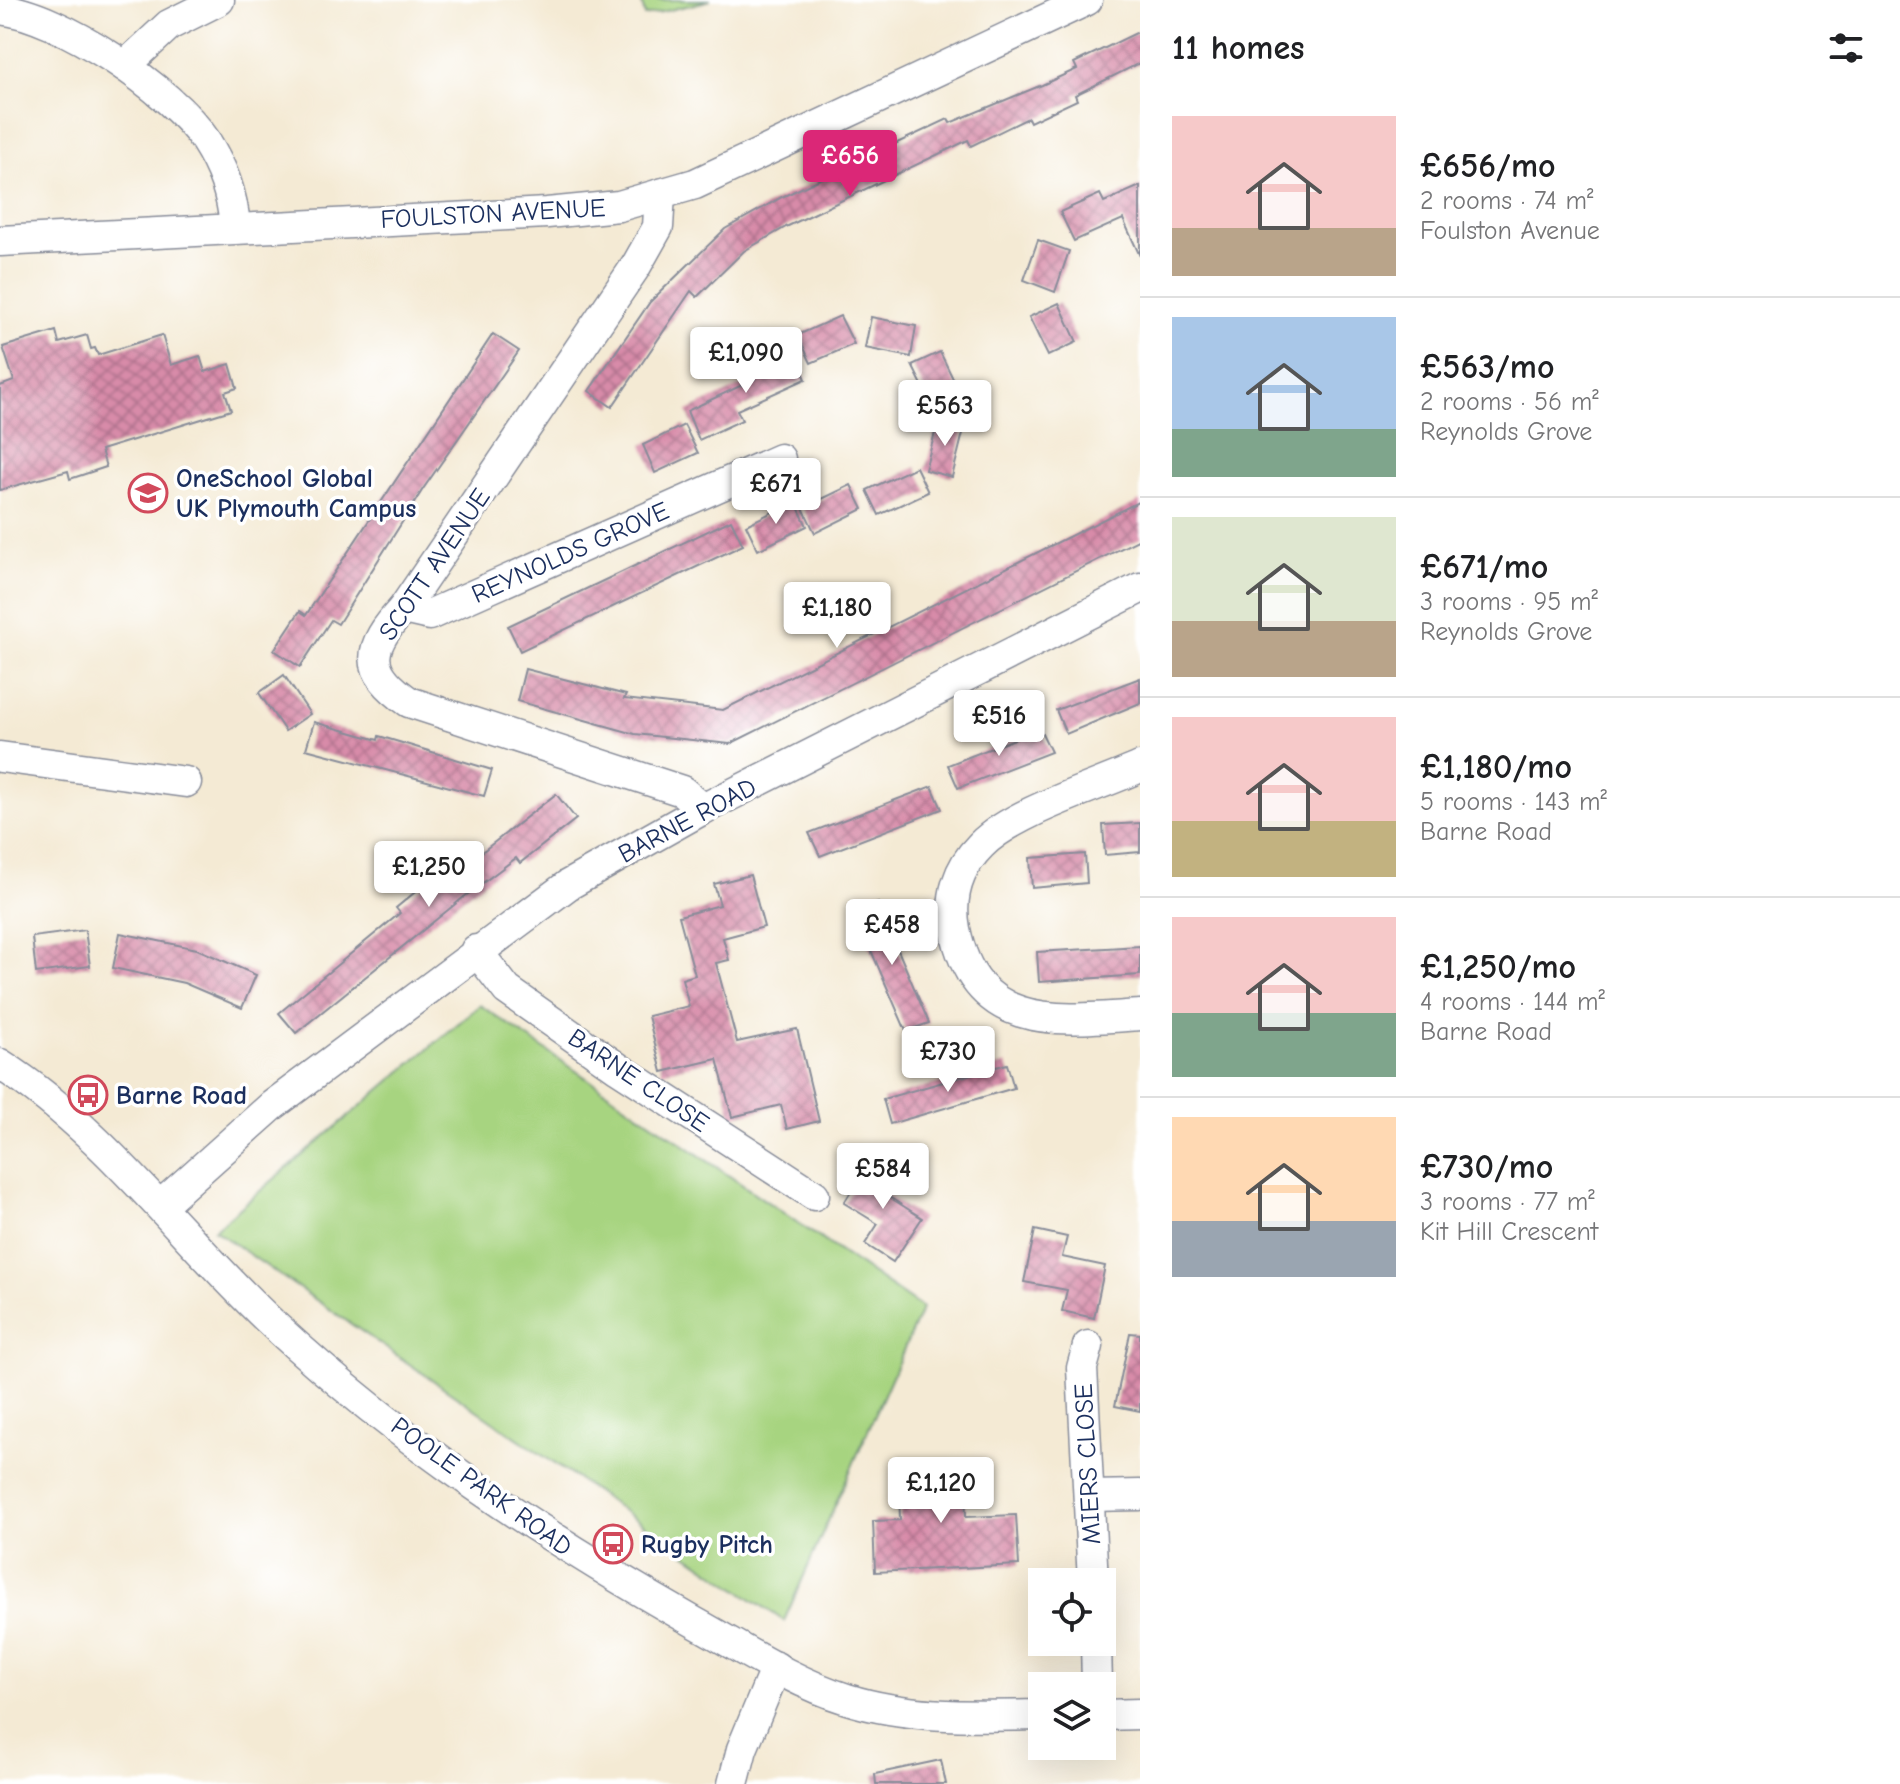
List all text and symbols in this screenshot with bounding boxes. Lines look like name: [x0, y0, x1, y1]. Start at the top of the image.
icon: filters: [1824, 26, 1868, 70]
text: 11 homes: [1172, 28, 1305, 68]
pin: £656: [803, 130, 897, 198]
text: £656: [821, 141, 879, 171]
text: £656/mo: [1420, 146, 1556, 186]
icon: home: [1236, 148, 1332, 244]
text: 2 rooms · 74 m²: [1420, 186, 1593, 216]
street label: FOULSTON AVENUE: [380, 193, 606, 235]
text: Foulston Avenue: [1420, 216, 1600, 246]
pin: £1,090: [681, 327, 811, 395]
text: £1,090: [708, 338, 784, 368]
text: £563/mo: [1420, 347, 1555, 387]
icon: home: [1236, 349, 1332, 445]
pin: £563: [898, 380, 992, 448]
text: 2 rooms · 56 m²: [1420, 387, 1599, 417]
text: £563: [916, 391, 974, 421]
text: Reynolds Grove: [1420, 417, 1592, 447]
pin: £671: [729, 458, 823, 526]
place label: OneSchool Global UK Plymouth Campus: [176, 464, 416, 524]
text: £671: [750, 469, 802, 499]
school or university icon: OneSchool Global UK Plymouth Campus: [127, 472, 169, 514]
street label: SCOTT AVENUE: [373, 483, 497, 646]
street label: REYNOLDS GROVE: [467, 496, 674, 610]
text: £671/mo: [1420, 547, 1548, 587]
icon: home: [1236, 549, 1332, 645]
pin: £1,180: [772, 582, 902, 650]
text: 3 rooms · 95 m²: [1420, 587, 1598, 617]
text: £1,180: [802, 593, 872, 623]
text: Reynolds Grove: [1420, 617, 1592, 647]
pin: £516: [952, 690, 1046, 758]
text: £516: [972, 701, 1026, 731]
text: £1,180/mo: [1420, 747, 1572, 787]
icon: home: [1236, 749, 1332, 845]
street label: BARNE ROAD: [613, 772, 762, 870]
text: 5 rooms · 143 m²: [1420, 787, 1607, 817]
text: Barne Road: [1420, 817, 1552, 847]
pin: £1,250: [364, 841, 494, 909]
text: £1,250: [392, 852, 466, 882]
pin: £458: [845, 899, 939, 967]
text: £458: [864, 910, 920, 940]
text: £1,250/mo: [1420, 947, 1576, 987]
icon: home: [1236, 949, 1332, 1045]
text: 4 rooms · 144 m²: [1420, 987, 1605, 1017]
text: Barne Road: [1420, 1017, 1552, 1047]
street label: BARNE CLOSE: [562, 1023, 714, 1139]
pin: £730: [901, 1026, 995, 1094]
text: £730: [920, 1037, 976, 1067]
bus stop icon: Barne Road: [67, 1074, 109, 1116]
place label: Barne Road: [116, 1081, 247, 1111]
pin: £584: [836, 1143, 930, 1211]
text: £730/mo: [1420, 1147, 1553, 1187]
icon: home: [1236, 1149, 1332, 1245]
text: £584: [855, 1154, 911, 1184]
text: 3 rooms · 77 m²: [1420, 1187, 1595, 1217]
text: Kit Hill Crescent: [1420, 1217, 1598, 1247]
street label: MIERS CLOSE: [1069, 1383, 1107, 1545]
street label: POOLE PARK ROAD: [385, 1411, 578, 1563]
pin: £1,120: [876, 1457, 1006, 1525]
text: £1,120: [906, 1468, 976, 1498]
bus stop icon: Rugby Pitch: [592, 1523, 634, 1565]
place label: Rugby Pitch: [641, 1530, 773, 1560]
map controls: [1028, 1568, 1116, 1760]
button: locate: [1028, 1568, 1116, 1656]
button: layers: [1028, 1672, 1116, 1760]

